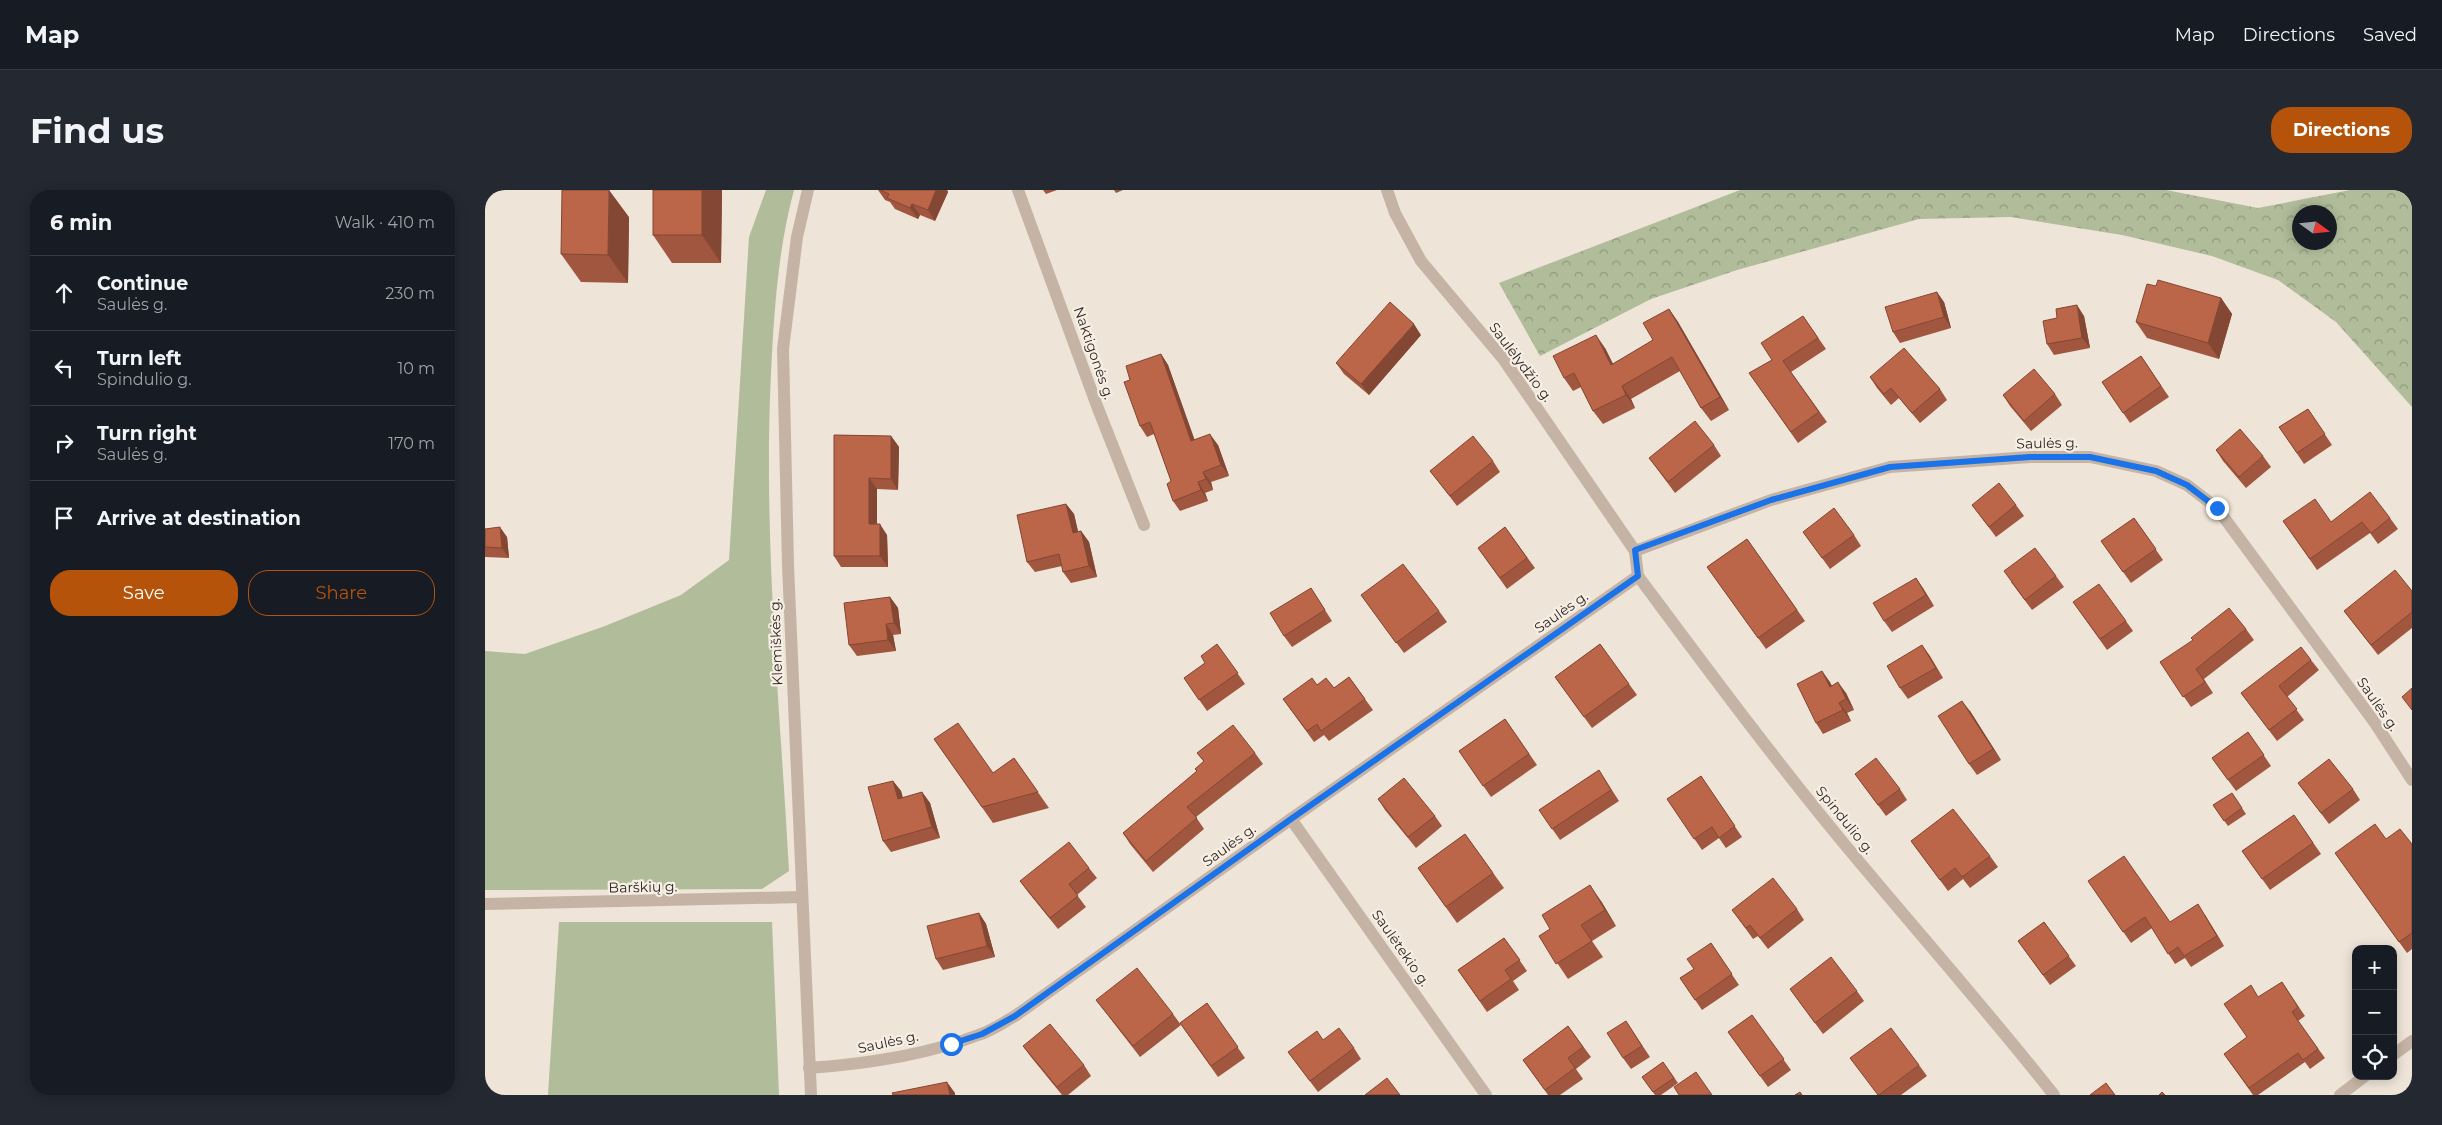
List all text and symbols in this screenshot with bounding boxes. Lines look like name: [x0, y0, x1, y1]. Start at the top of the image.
text: Map: [25, 20, 79, 49]
text: Map: [2175, 24, 2215, 46]
text: Directions: [2243, 24, 2335, 46]
text: Saved: [2363, 24, 2417, 46]
button: Directions: [2271, 107, 2412, 153]
text: Find us: [30, 109, 164, 152]
north arrow: [2292, 205, 2337, 250]
text: 6 min: [50, 210, 112, 235]
text: Walk · 410 m: [335, 213, 435, 232]
text: Continue: [97, 272, 188, 295]
icon: ahead: [50, 279, 78, 307]
text: 230 m: [385, 284, 435, 303]
text: Saulės g.: [97, 295, 167, 314]
street label: Naktigonės g.: [1070, 304, 1118, 402]
street label: Saulėlydžio g.: [1485, 319, 1557, 405]
text: Turn left: [97, 347, 182, 370]
icon: left: [50, 354, 78, 382]
text: 10 m: [397, 359, 435, 378]
text: Spindulio g.: [97, 370, 192, 389]
text: Turn right: [97, 422, 197, 445]
icon: right: [50, 429, 78, 457]
street label: Saulės g.: [2016, 433, 2078, 453]
text: 170 m: [388, 434, 435, 453]
text: Saulės g.: [97, 445, 167, 464]
route end: [2206, 497, 2229, 520]
icon: arrive: [50, 504, 78, 532]
text: Arrive at destination: [97, 507, 301, 530]
button: Save: [50, 570, 238, 616]
button: Share: [248, 570, 435, 616]
street label: Saulės g.: [1531, 587, 1591, 637]
street label: Klemiškės g.: [765, 598, 787, 686]
street label: Saulės g.: [2353, 674, 2403, 734]
street label: Spindulio g.: [1812, 782, 1878, 858]
street label: Saulės g.: [1199, 820, 1259, 870]
street label: Barškių g.: [608, 877, 678, 897]
street label: Saulėtekio g.: [1368, 906, 1434, 990]
map controls: [2352, 945, 2397, 1080]
button: +: [2352, 945, 2397, 990]
button: −: [2352, 990, 2397, 1035]
street label: Saulės g.: [856, 1027, 920, 1057]
route start: [940, 1033, 963, 1056]
button: locate: [2352, 1035, 2397, 1080]

